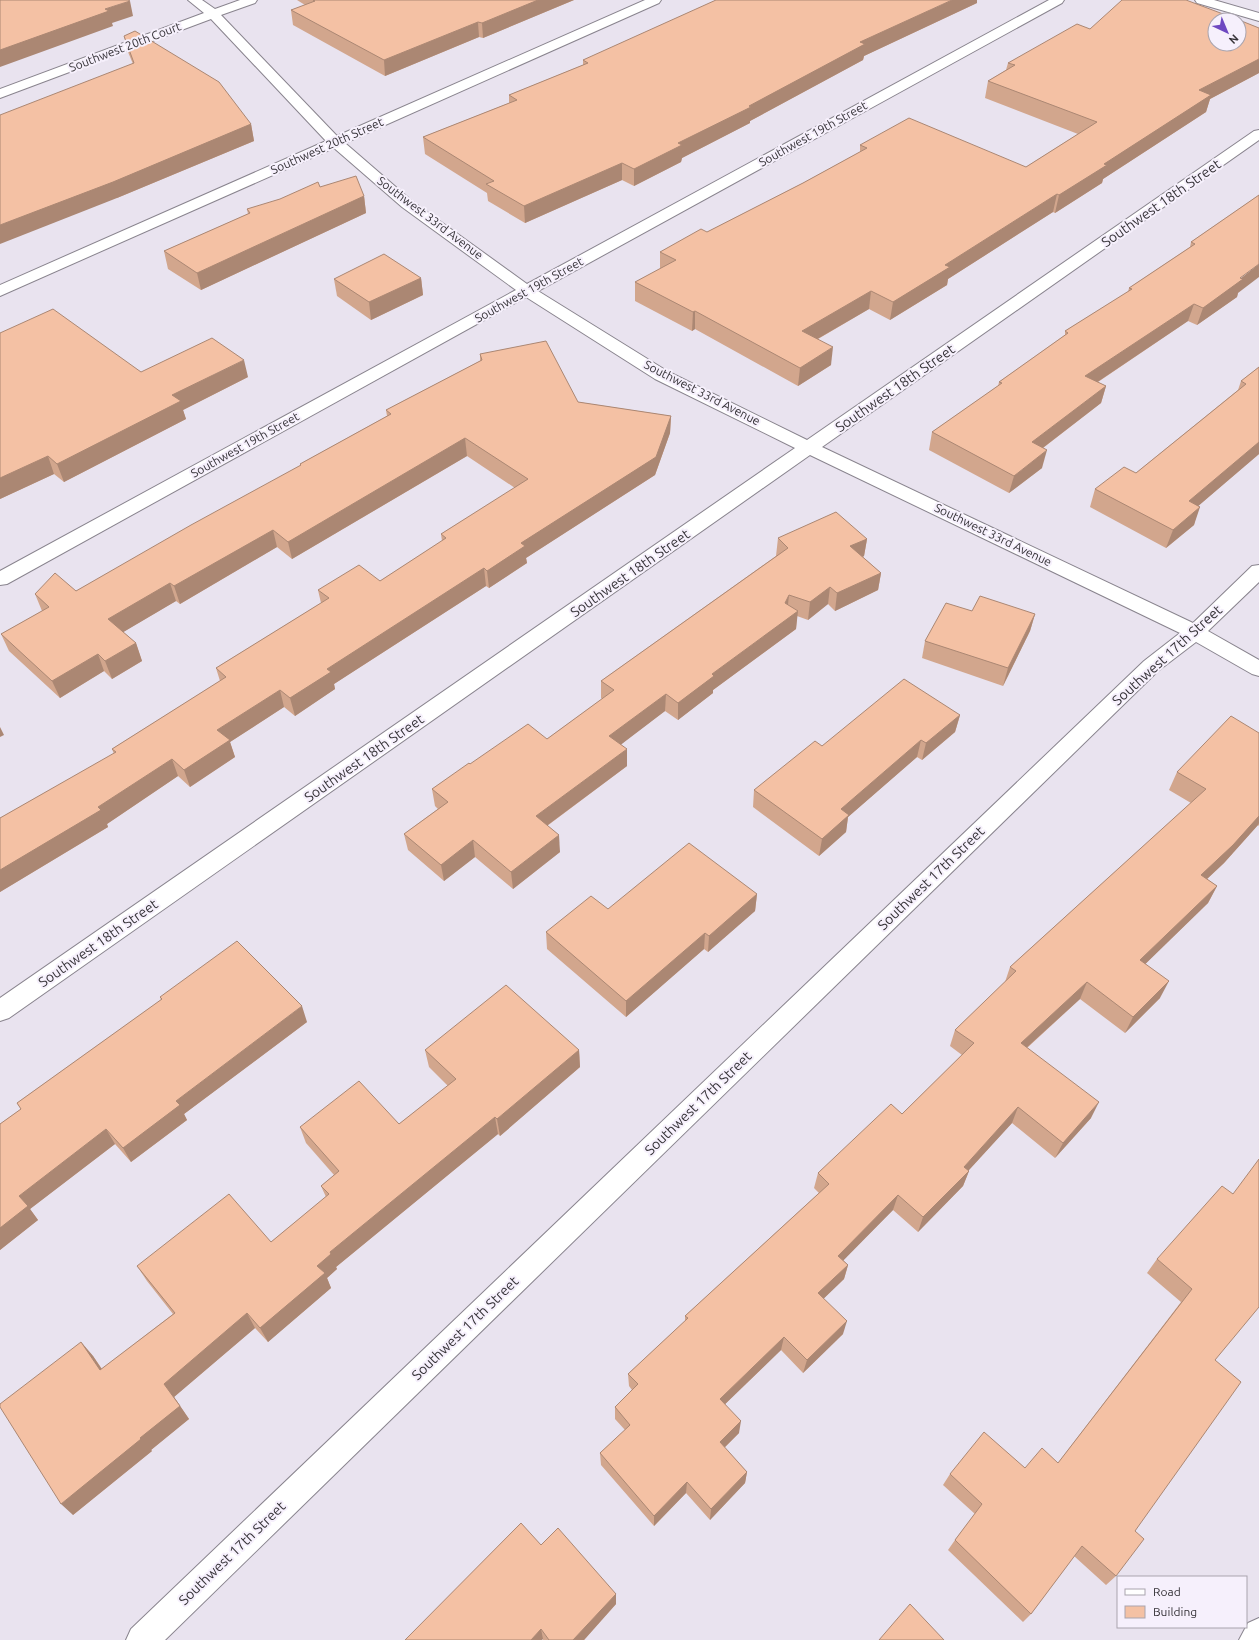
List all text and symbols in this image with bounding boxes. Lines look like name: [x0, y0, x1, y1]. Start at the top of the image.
north arrow: [1207, 12, 1247, 52]
street label: Southwest 20th Court: [67, 19, 183, 74]
text: N: [1227, 32, 1241, 46]
street label: Southwest 19th Street: [756, 98, 869, 169]
street label: Southwest 20th Street: [269, 115, 385, 176]
street label: Southwest 18th Street: [1098, 155, 1224, 250]
street label: Southwest 33rd Avenue: [375, 174, 486, 261]
street label: Southwest 19th Street: [472, 254, 585, 325]
street label: Southwest 18th Street: [832, 340, 958, 435]
street label: Southwest 33rd Avenue: [642, 358, 762, 428]
street label: Southwest 19th Street: [188, 409, 301, 480]
street label: Southwest 33rd Avenue: [933, 501, 1054, 569]
street label: Southwest 18th Street: [567, 525, 693, 620]
street label: Southwest 17th Street: [1109, 601, 1225, 708]
street label: Southwest 18th Street: [301, 710, 427, 805]
street label: Southwest 17th Street: [874, 823, 988, 933]
street label: Southwest 18th Street: [35, 895, 161, 990]
street label: Southwest 17th Street: [641, 1048, 755, 1158]
street label: Southwest 17th Street: [408, 1273, 522, 1383]
street label: Southwest 17th Street: [175, 1498, 289, 1608]
legend: [1117, 1576, 1247, 1628]
text: Road: [1153, 1585, 1181, 1598]
text: Building: [1153, 1605, 1197, 1618]

